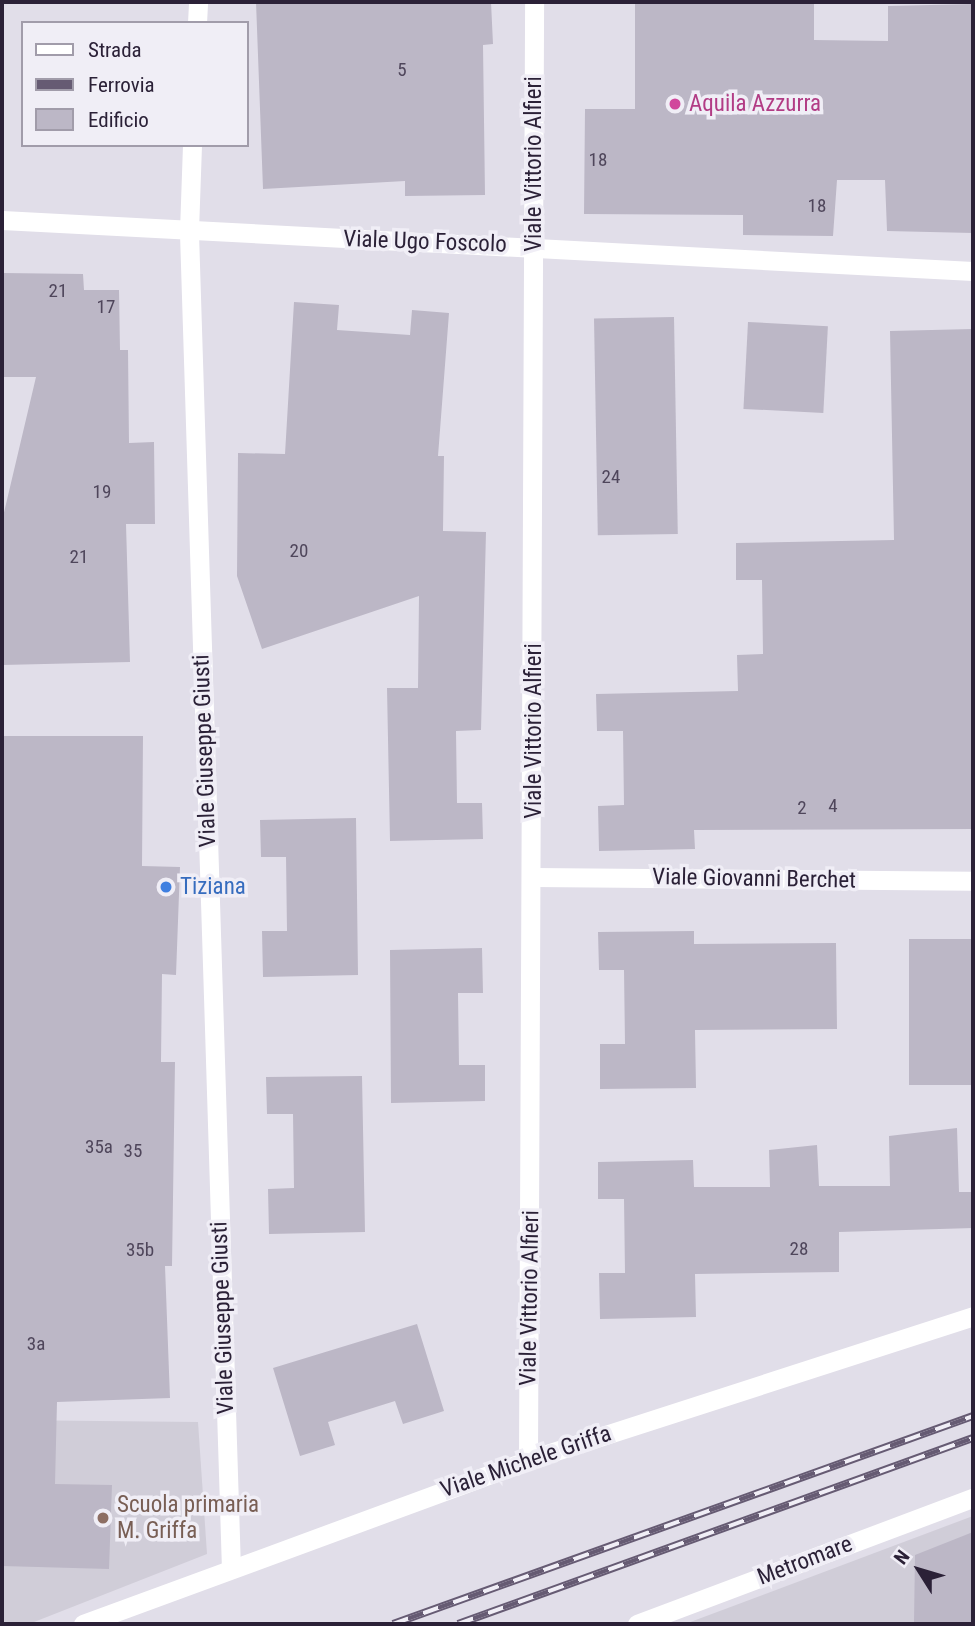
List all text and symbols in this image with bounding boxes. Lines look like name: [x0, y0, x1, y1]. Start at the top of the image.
legend: [21, 21, 248, 147]
text: Strada: [88, 38, 142, 62]
house number: 5: [397, 59, 407, 81]
text: Ferrovia: [88, 73, 155, 97]
street label: Viale Vittorio Alfieri: [520, 76, 548, 252]
place label: Aquila Azzurra: [689, 90, 821, 118]
marker: Aquila Azzurra: [667, 96, 683, 112]
text: Edificio: [88, 108, 149, 132]
house number: 18: [589, 149, 607, 171]
house number: 18: [808, 195, 826, 217]
street label: Viale Ugo Foscolo: [343, 225, 507, 259]
house number: 21: [49, 280, 67, 302]
house number: 17: [97, 296, 115, 318]
house number: 24: [602, 466, 620, 488]
house number: 19: [93, 481, 111, 503]
house number: 20: [290, 540, 308, 562]
house number: 21: [70, 546, 88, 568]
street label: Viale Vittorio Alfieri: [520, 643, 548, 819]
street label: Viale Giuseppe Giusti: [188, 654, 222, 848]
house number: 4: [828, 795, 838, 817]
house number: 2: [797, 797, 807, 819]
street label: Viale Giovanni Berchet: [652, 863, 856, 895]
place label: Tiziana: [180, 873, 246, 901]
marker: Tiziana: [158, 879, 174, 895]
house number: 35a: [85, 1136, 113, 1158]
house number: 35: [124, 1140, 142, 1162]
street label: Viale Vittorio Alfieri: [515, 1210, 545, 1386]
street label: Viale Giuseppe Giusti: [206, 1221, 240, 1415]
house number: 28: [790, 1238, 808, 1260]
house number: 35b: [126, 1239, 154, 1261]
house number: 3a: [27, 1333, 45, 1355]
street label: Viale Michele Griffa: [437, 1420, 615, 1504]
place label: Scuola primaria M. Griffa: [117, 1491, 259, 1545]
marker: Scuola primaria M. Griffa: [95, 1510, 111, 1526]
street label: Metromare: [754, 1530, 856, 1592]
north arrow: [884, 1535, 954, 1605]
text: N: [889, 1545, 915, 1569]

